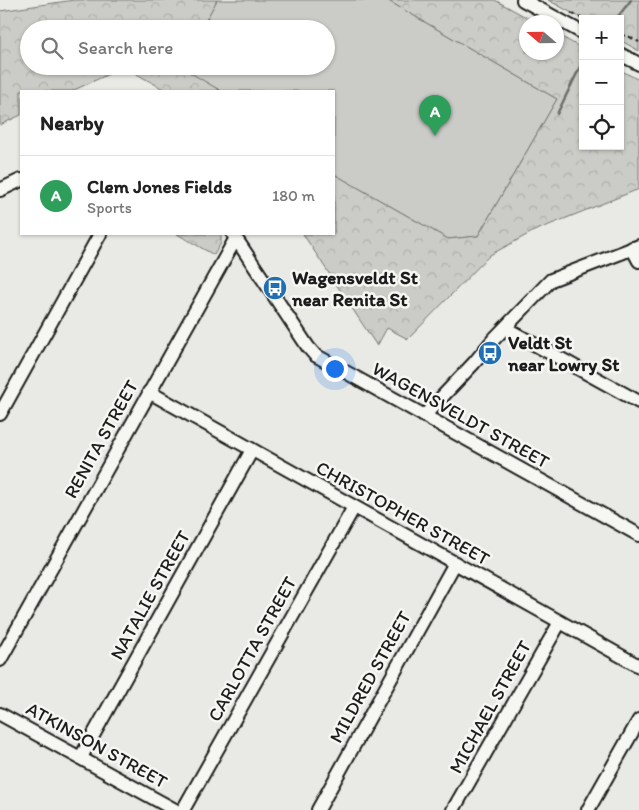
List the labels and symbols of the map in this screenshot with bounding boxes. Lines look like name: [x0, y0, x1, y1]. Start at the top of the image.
north arrow: [519, 15, 564, 60]
pin: A: [419, 95, 451, 136]
place label: Wagensveldt St near Renita St: [291, 266, 419, 311]
bus stop icon: Wagensveldt St near Renita St: [262, 275, 288, 301]
place label: Veldt St near Lowry St: [507, 331, 619, 376]
bus stop icon: Veldt St near Lowry St: [477, 340, 503, 366]
your location: [322, 356, 348, 382]
street label: WAGENSVELDT STREET: [368, 357, 554, 474]
street label: RENITA STREET: [59, 376, 143, 502]
street label: CHRISTOPHER STREET: [312, 456, 494, 570]
street label: NATALIE STREET: [105, 526, 195, 664]
street label: CARLOTTA STREET: [203, 572, 302, 725]
street label: MILDRED STREET: [324, 607, 416, 747]
street label: MICHAEL STREET: [444, 636, 536, 778]
street label: ATKINSON STREET: [22, 697, 172, 793]

